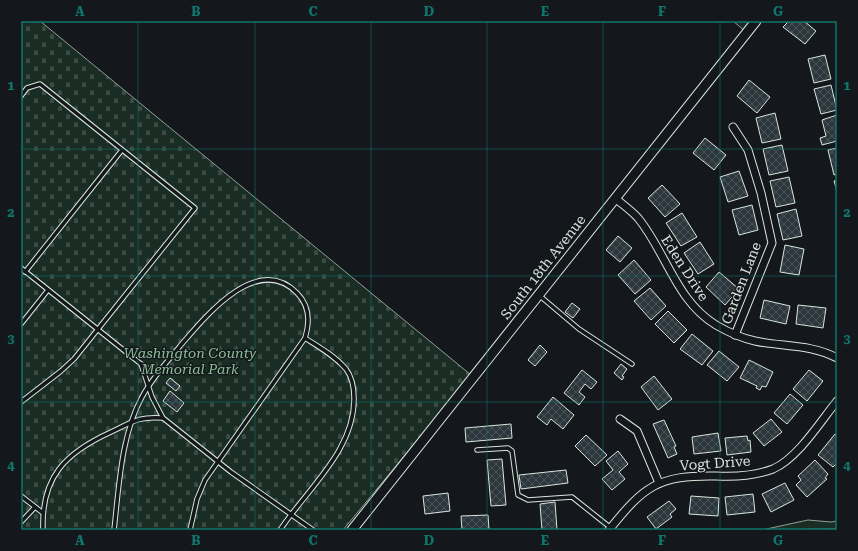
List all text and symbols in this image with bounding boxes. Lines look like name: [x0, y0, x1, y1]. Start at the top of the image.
text: A: [75, 4, 85, 19]
text: B: [191, 4, 201, 19]
text: C: [308, 4, 318, 19]
text: D: [424, 4, 434, 19]
text: E: [541, 4, 549, 19]
text: F: [658, 4, 666, 19]
text: G: [773, 4, 783, 19]
text: 1: [7, 78, 15, 93]
text: 1: [843, 78, 851, 93]
text: 2: [7, 205, 15, 220]
text: 2: [843, 205, 851, 220]
street label: South 18th Avenue: [497, 211, 589, 322]
street label: Eden Drive: [658, 232, 712, 304]
street label: Garden Lane: [718, 239, 764, 326]
text: 3: [7, 331, 15, 346]
text: 3: [843, 331, 851, 346]
park label: Washington County Memorial Park: [124, 345, 257, 377]
street label: Vogt Drive: [679, 453, 751, 473]
text: 4: [7, 458, 15, 473]
text: 4: [843, 458, 851, 473]
text: A: [75, 533, 85, 548]
text: B: [191, 533, 201, 548]
text: C: [308, 533, 318, 548]
text: D: [424, 533, 434, 548]
text: E: [541, 533, 549, 548]
text: F: [658, 533, 666, 548]
text: G: [773, 533, 783, 548]

